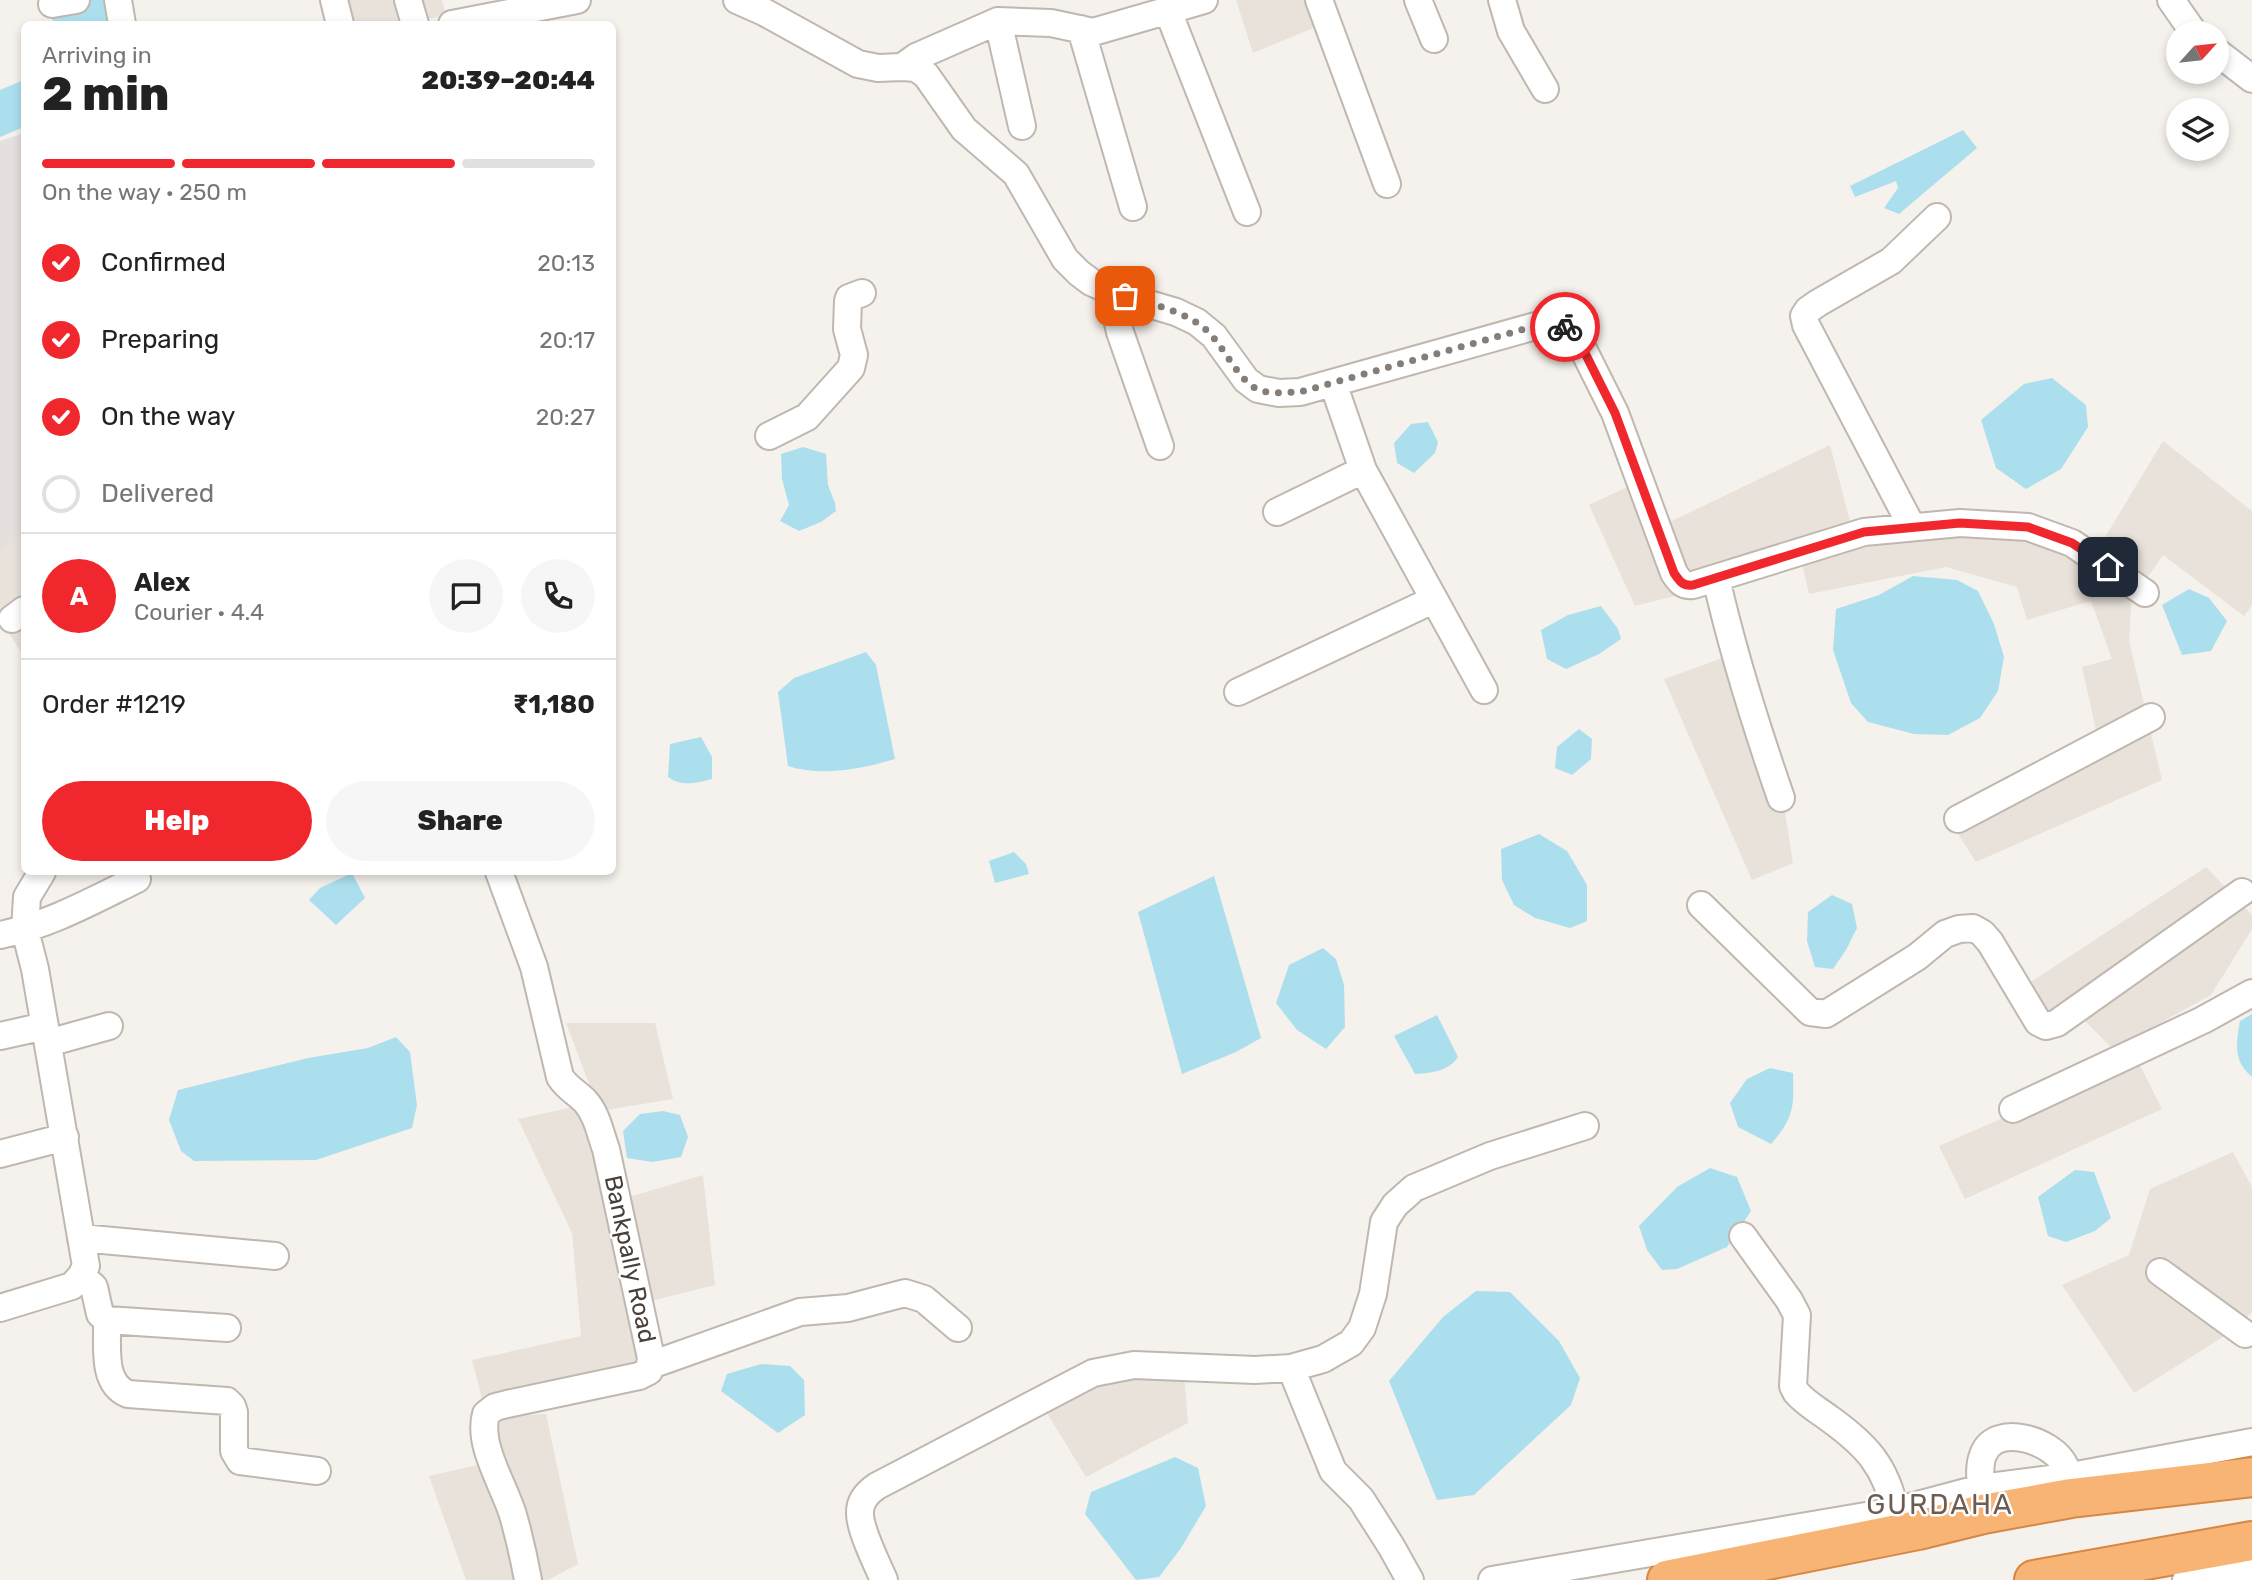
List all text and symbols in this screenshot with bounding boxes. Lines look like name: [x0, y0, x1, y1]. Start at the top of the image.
north arrow: [2166, 21, 2230, 84]
map controls: [2166, 21, 2229, 161]
text: Arriving in: [42, 41, 152, 69]
text: 20:39–20:44: [422, 65, 595, 96]
text: 2 min: [42, 67, 169, 122]
button: layers: [2166, 98, 2229, 161]
text: On the way · 250 m: [42, 178, 247, 206]
icon: check: [42, 244, 80, 282]
text: Confirmed: [101, 247, 226, 278]
text: 20:13: [537, 249, 595, 277]
pin: [1095, 266, 1155, 326]
icon: bag: [1106, 277, 1144, 315]
courier: [1530, 292, 1600, 362]
icon: bike: [1546, 308, 1584, 346]
icon: check: [42, 321, 80, 359]
text: Preparing: [101, 324, 219, 355]
text: 20:17: [539, 326, 595, 354]
icon: check: [42, 398, 80, 436]
text: On the way: [101, 401, 235, 432]
text: 20:27: [536, 403, 595, 431]
text: Delivered: [101, 478, 214, 509]
pin: [2078, 537, 2138, 597]
icon: home: [2089, 548, 2127, 586]
button: chat: [429, 559, 503, 633]
button: phone: [521, 559, 595, 633]
text: Alex: [134, 567, 190, 598]
text: A: [70, 581, 88, 612]
text: Courier · 4.4: [134, 598, 264, 626]
text: Order #1219: [42, 689, 186, 720]
text: ₹1,180: [513, 689, 595, 720]
button: Help: [42, 781, 312, 861]
button: Share: [326, 781, 595, 861]
street label: Bankpally Road: [599, 1173, 661, 1345]
district label: GURDAHA: [1866, 1488, 2014, 1521]

